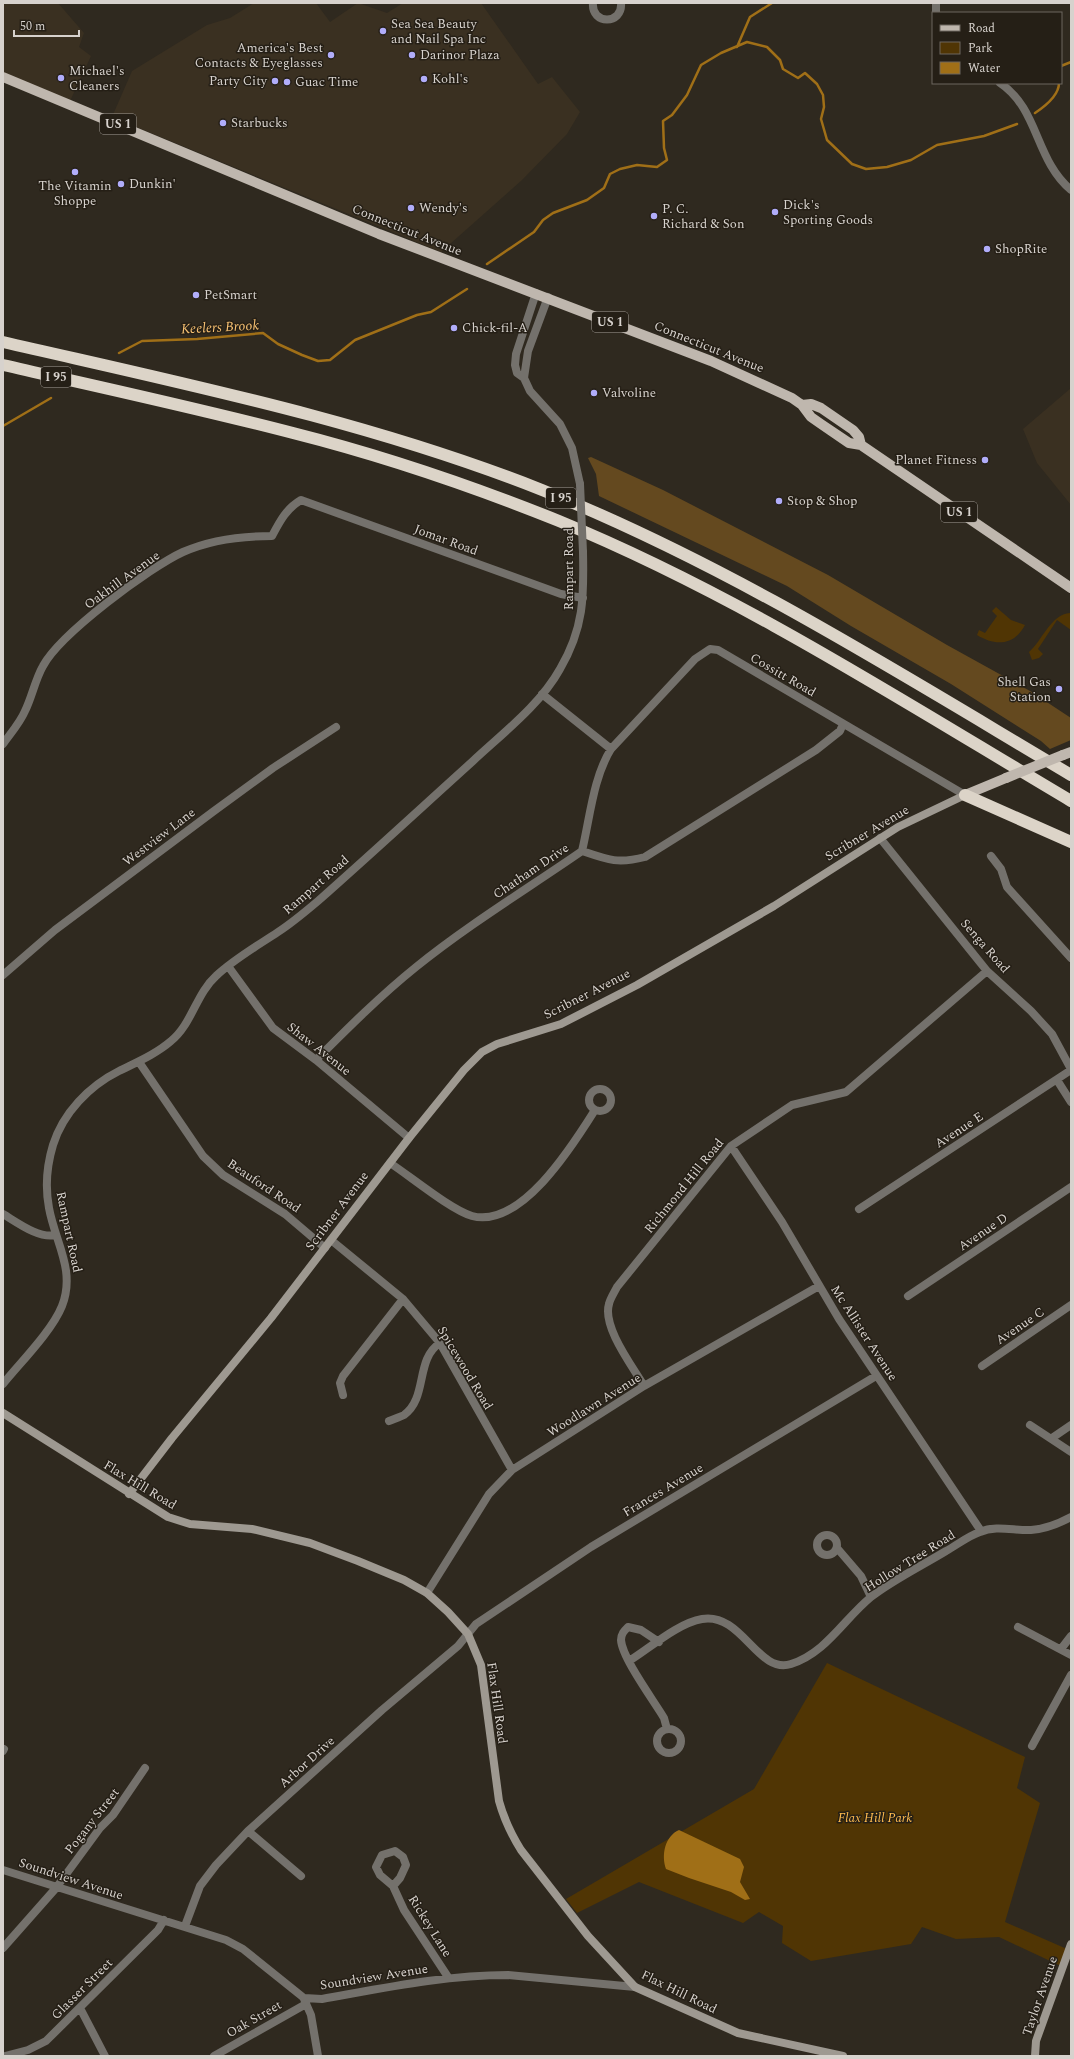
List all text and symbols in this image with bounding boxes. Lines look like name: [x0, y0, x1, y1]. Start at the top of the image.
scale bar: [14, 12, 79, 38]
legend: [932, 12, 1062, 84]
place label: Sea Sea Beauty and Nail Spa Inc: [391, 14, 486, 49]
text: 50 m: [20, 17, 45, 36]
text: Road: [968, 19, 995, 38]
marker: Sea Sea Beauty and Nail Spa Inc: [378, 26, 388, 36]
place label: America's Best Contacts & Eyeglasses: [195, 38, 323, 73]
text: Park: [968, 39, 993, 58]
place label: Darinor Plaza: [420, 45, 500, 65]
marker: America's Best Contacts & Eyeglasses: [326, 50, 336, 60]
marker: Darinor Plaza: [407, 50, 417, 60]
text: Water: [968, 59, 1000, 78]
place label: Michael's Cleaners: [69, 61, 125, 96]
place label: Kohl's: [432, 69, 468, 89]
place label: Party City: [209, 71, 268, 91]
place label: Guac Time: [295, 72, 358, 92]
marker: Michael's Cleaners: [56, 73, 66, 83]
marker: Kohl's: [419, 74, 429, 84]
marker: Party City: [270, 76, 280, 86]
marker: Guac Time: [282, 77, 292, 87]
place label: Starbucks: [231, 113, 288, 133]
road number: US 1: [100, 114, 136, 134]
marker: Starbucks: [218, 118, 228, 128]
marker: The Vitamin Shoppe: [70, 167, 80, 177]
place label: Dunkin': [129, 174, 176, 194]
place label: The Vitamin Shoppe: [38, 176, 112, 211]
marker: Dunkin': [116, 179, 126, 189]
place label: Dick's Sporting Goods: [783, 195, 873, 230]
place label: Wendy's: [419, 198, 468, 218]
street label: Connecticut Avenue: [349, 199, 465, 261]
place label: P. C. Richard & Son: [662, 199, 745, 234]
marker: Wendy's: [406, 203, 416, 213]
marker: Dick's Sporting Goods: [770, 207, 780, 217]
marker: P. C. Richard & Son: [649, 211, 659, 221]
place label: ShopRite: [995, 239, 1047, 259]
marker: ShopRite: [982, 244, 992, 254]
place label: PetSmart: [204, 285, 257, 305]
marker: PetSmart: [191, 290, 201, 300]
road number: US 1: [592, 312, 628, 332]
water label: Keelers Brook: [180, 314, 260, 340]
street label: Connecticut Avenue: [651, 316, 767, 378]
place label: Chick-fil-A: [462, 318, 528, 338]
marker: Chick-fil-A: [449, 323, 459, 333]
road number: I 95: [41, 367, 71, 387]
place label: Valvoline: [602, 383, 656, 403]
marker: Valvoline: [589, 388, 599, 398]
place label: Planet Fitness: [895, 450, 977, 470]
marker: Planet Fitness: [980, 455, 990, 465]
road number: I 95: [546, 488, 576, 508]
place label: Stop & Shop: [787, 491, 857, 511]
marker: Stop & Shop: [774, 496, 784, 506]
road number: US 1: [941, 502, 977, 522]
street label: Jomar Road: [411, 519, 481, 561]
street label: Rampart Road: [559, 528, 579, 610]
street label: Oakhill Avenue: [80, 546, 164, 614]
street label: Cossitt Road: [746, 648, 820, 702]
place label: Shell Gas Station: [997, 672, 1051, 707]
marker: Shell Gas Station: [1054, 684, 1064, 694]
street label: Scribner Avenue: [821, 800, 913, 866]
street label: Westview Lane: [118, 803, 200, 871]
street label: Chatham Drive: [489, 838, 573, 904]
street label: Rampart Road: [278, 850, 354, 920]
street label: Senga Road: [956, 914, 1014, 978]
street label: Scribner Avenue: [540, 964, 634, 1024]
street label: Shaw Avenue: [283, 1018, 355, 1080]
street label: Avenue E: [931, 1107, 987, 1153]
street label: Richmond Hill Road: [639, 1134, 729, 1238]
street label: Beauford Road: [223, 1154, 305, 1218]
street label: Scribner Avenue: [300, 1167, 374, 1255]
street label: Rampart Road: [51, 1190, 87, 1274]
street label: Avenue D: [954, 1208, 1012, 1256]
street label: Mc Allister Avenue: [825, 1281, 903, 1385]
street label: Avenue C: [991, 1302, 1049, 1350]
street label: Spicewood Road: [432, 1322, 498, 1414]
street label: Woodlawn Avenue: [543, 1368, 645, 1442]
street label: Flax Hill Road: [100, 1455, 180, 1515]
street label: Frances Avenue: [619, 1458, 707, 1522]
street label: Hollow Tree Road: [861, 1525, 959, 1597]
street label: Flax Hill Road: [481, 1661, 513, 1745]
street label: Arbor Drive: [274, 1731, 340, 1793]
street label: Pogany Street: [60, 1783, 125, 1858]
park label: Flax Hill Park: [838, 1808, 912, 1828]
street label: Soundview Avenue: [16, 1853, 126, 1905]
street label: Rickey Lane: [403, 1891, 457, 1961]
street label: Glasser Street: [47, 1953, 118, 2024]
street label: Taylor Avenue: [1017, 1954, 1063, 2038]
street label: Soundview Avenue: [319, 1959, 429, 1995]
street label: Flax Hill Road: [638, 1965, 720, 2019]
street label: Oak Street: [222, 1995, 286, 2043]

